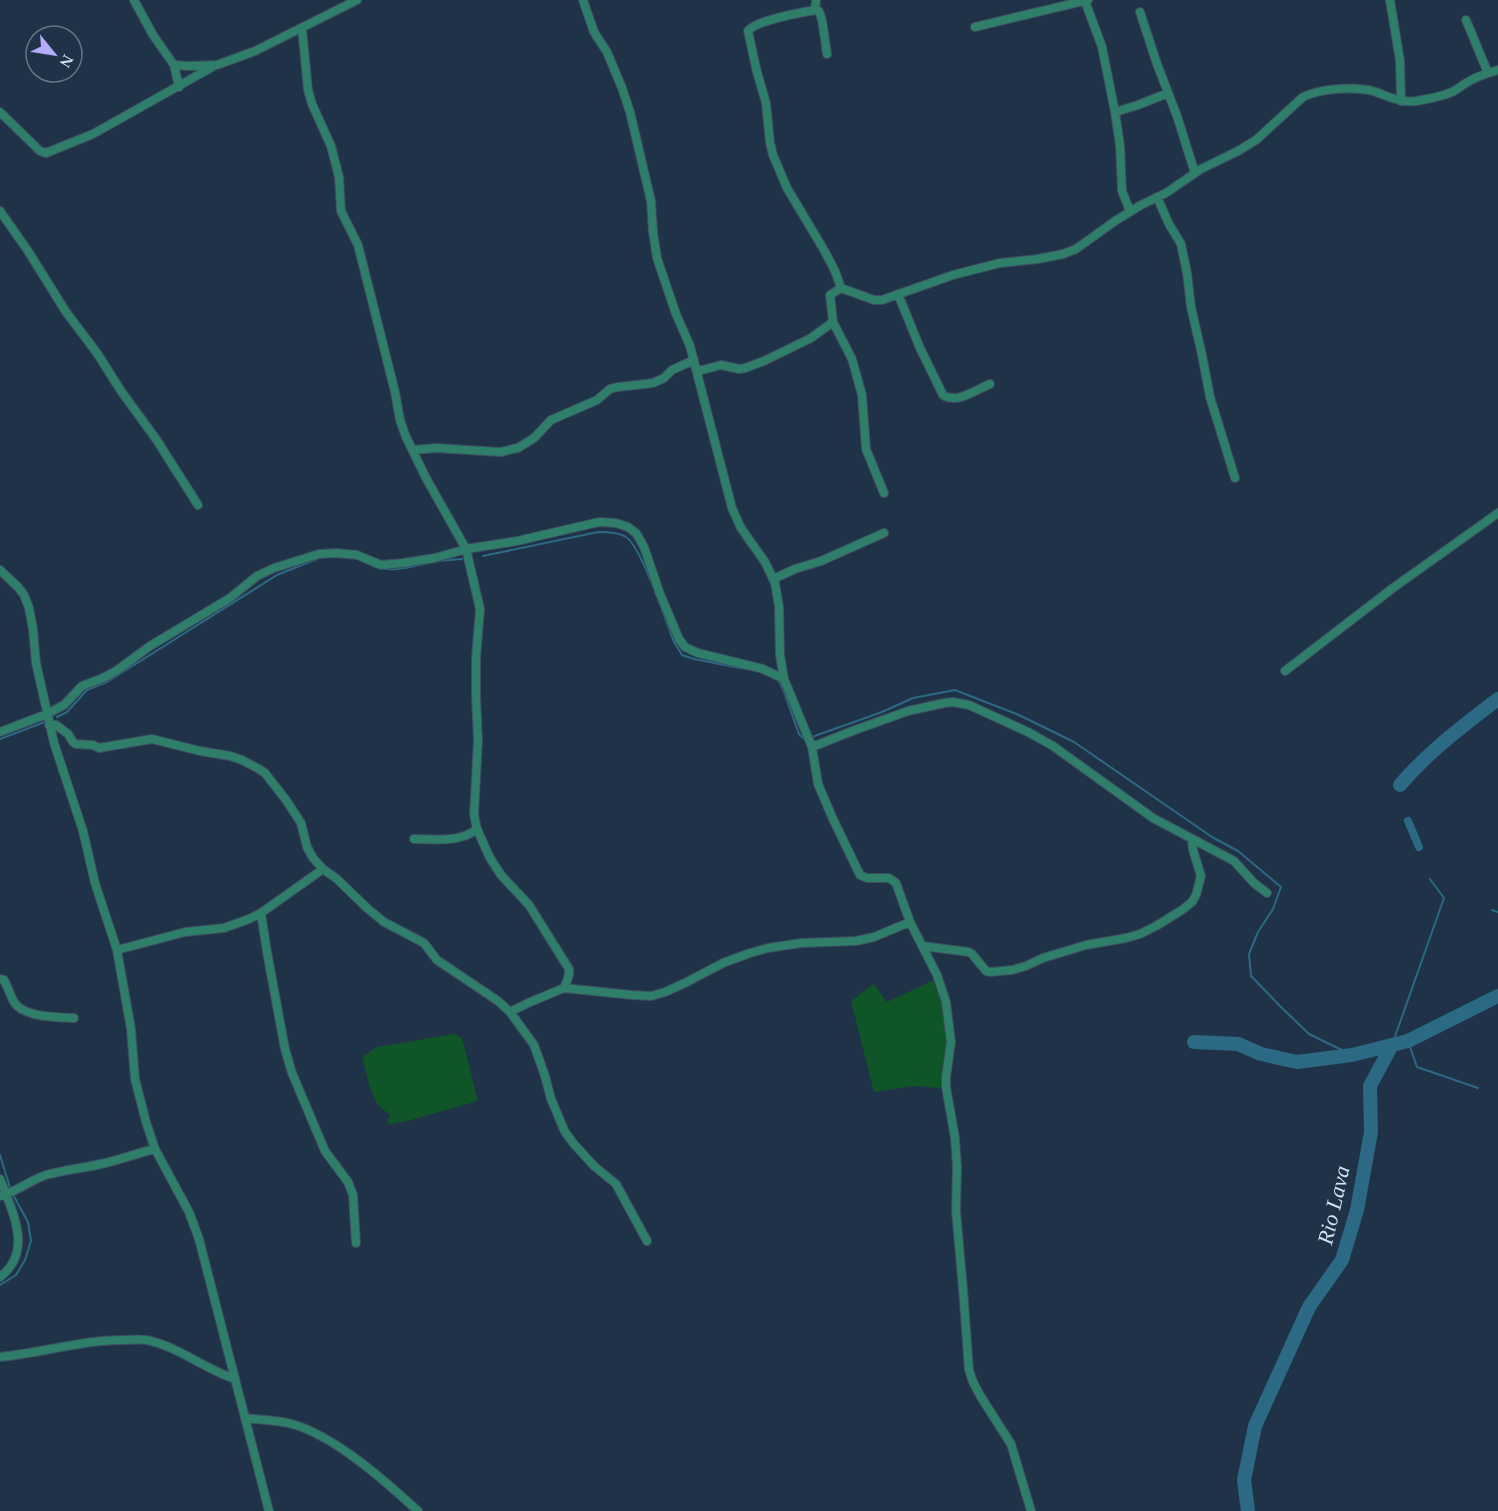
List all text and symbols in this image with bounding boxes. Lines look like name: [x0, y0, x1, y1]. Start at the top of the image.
north arrow: [24, 24, 84, 84]
text: N: [56, 52, 77, 71]
water label: Rio Lava: [1312, 1163, 1355, 1248]

